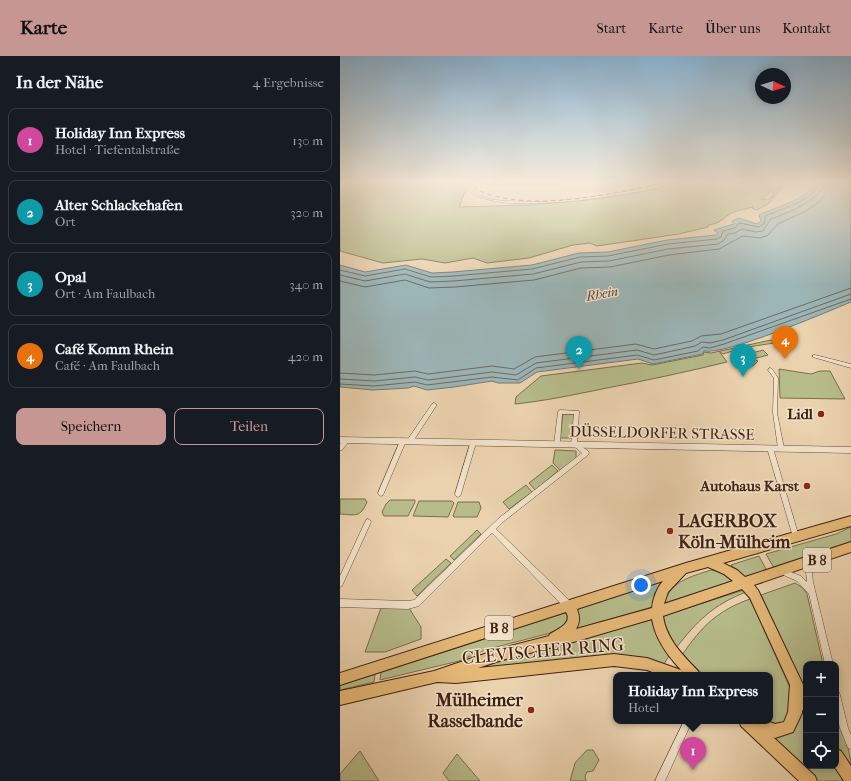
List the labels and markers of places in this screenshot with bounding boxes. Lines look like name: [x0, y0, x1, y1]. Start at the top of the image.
pin: 4: [772, 326, 798, 359]
pin: 2: [566, 336, 592, 369]
pin: 3: [730, 344, 756, 377]
place label: Lidl: [787, 405, 814, 423]
marker: Lidl: [816, 409, 826, 419]
place label: Autohaus Karst: [699, 477, 800, 495]
marker: Autohaus Karst: [802, 481, 812, 491]
place label: LAGERBOX Köln-Mülheim: [678, 511, 792, 553]
marker: LAGERBOX Köln-Mülheim: [665, 526, 675, 536]
place label: Mülheimer Rasselbande: [428, 690, 523, 732]
marker: Mülheimer Rasselbande: [526, 705, 536, 715]
pin: 1: [680, 737, 706, 770]

